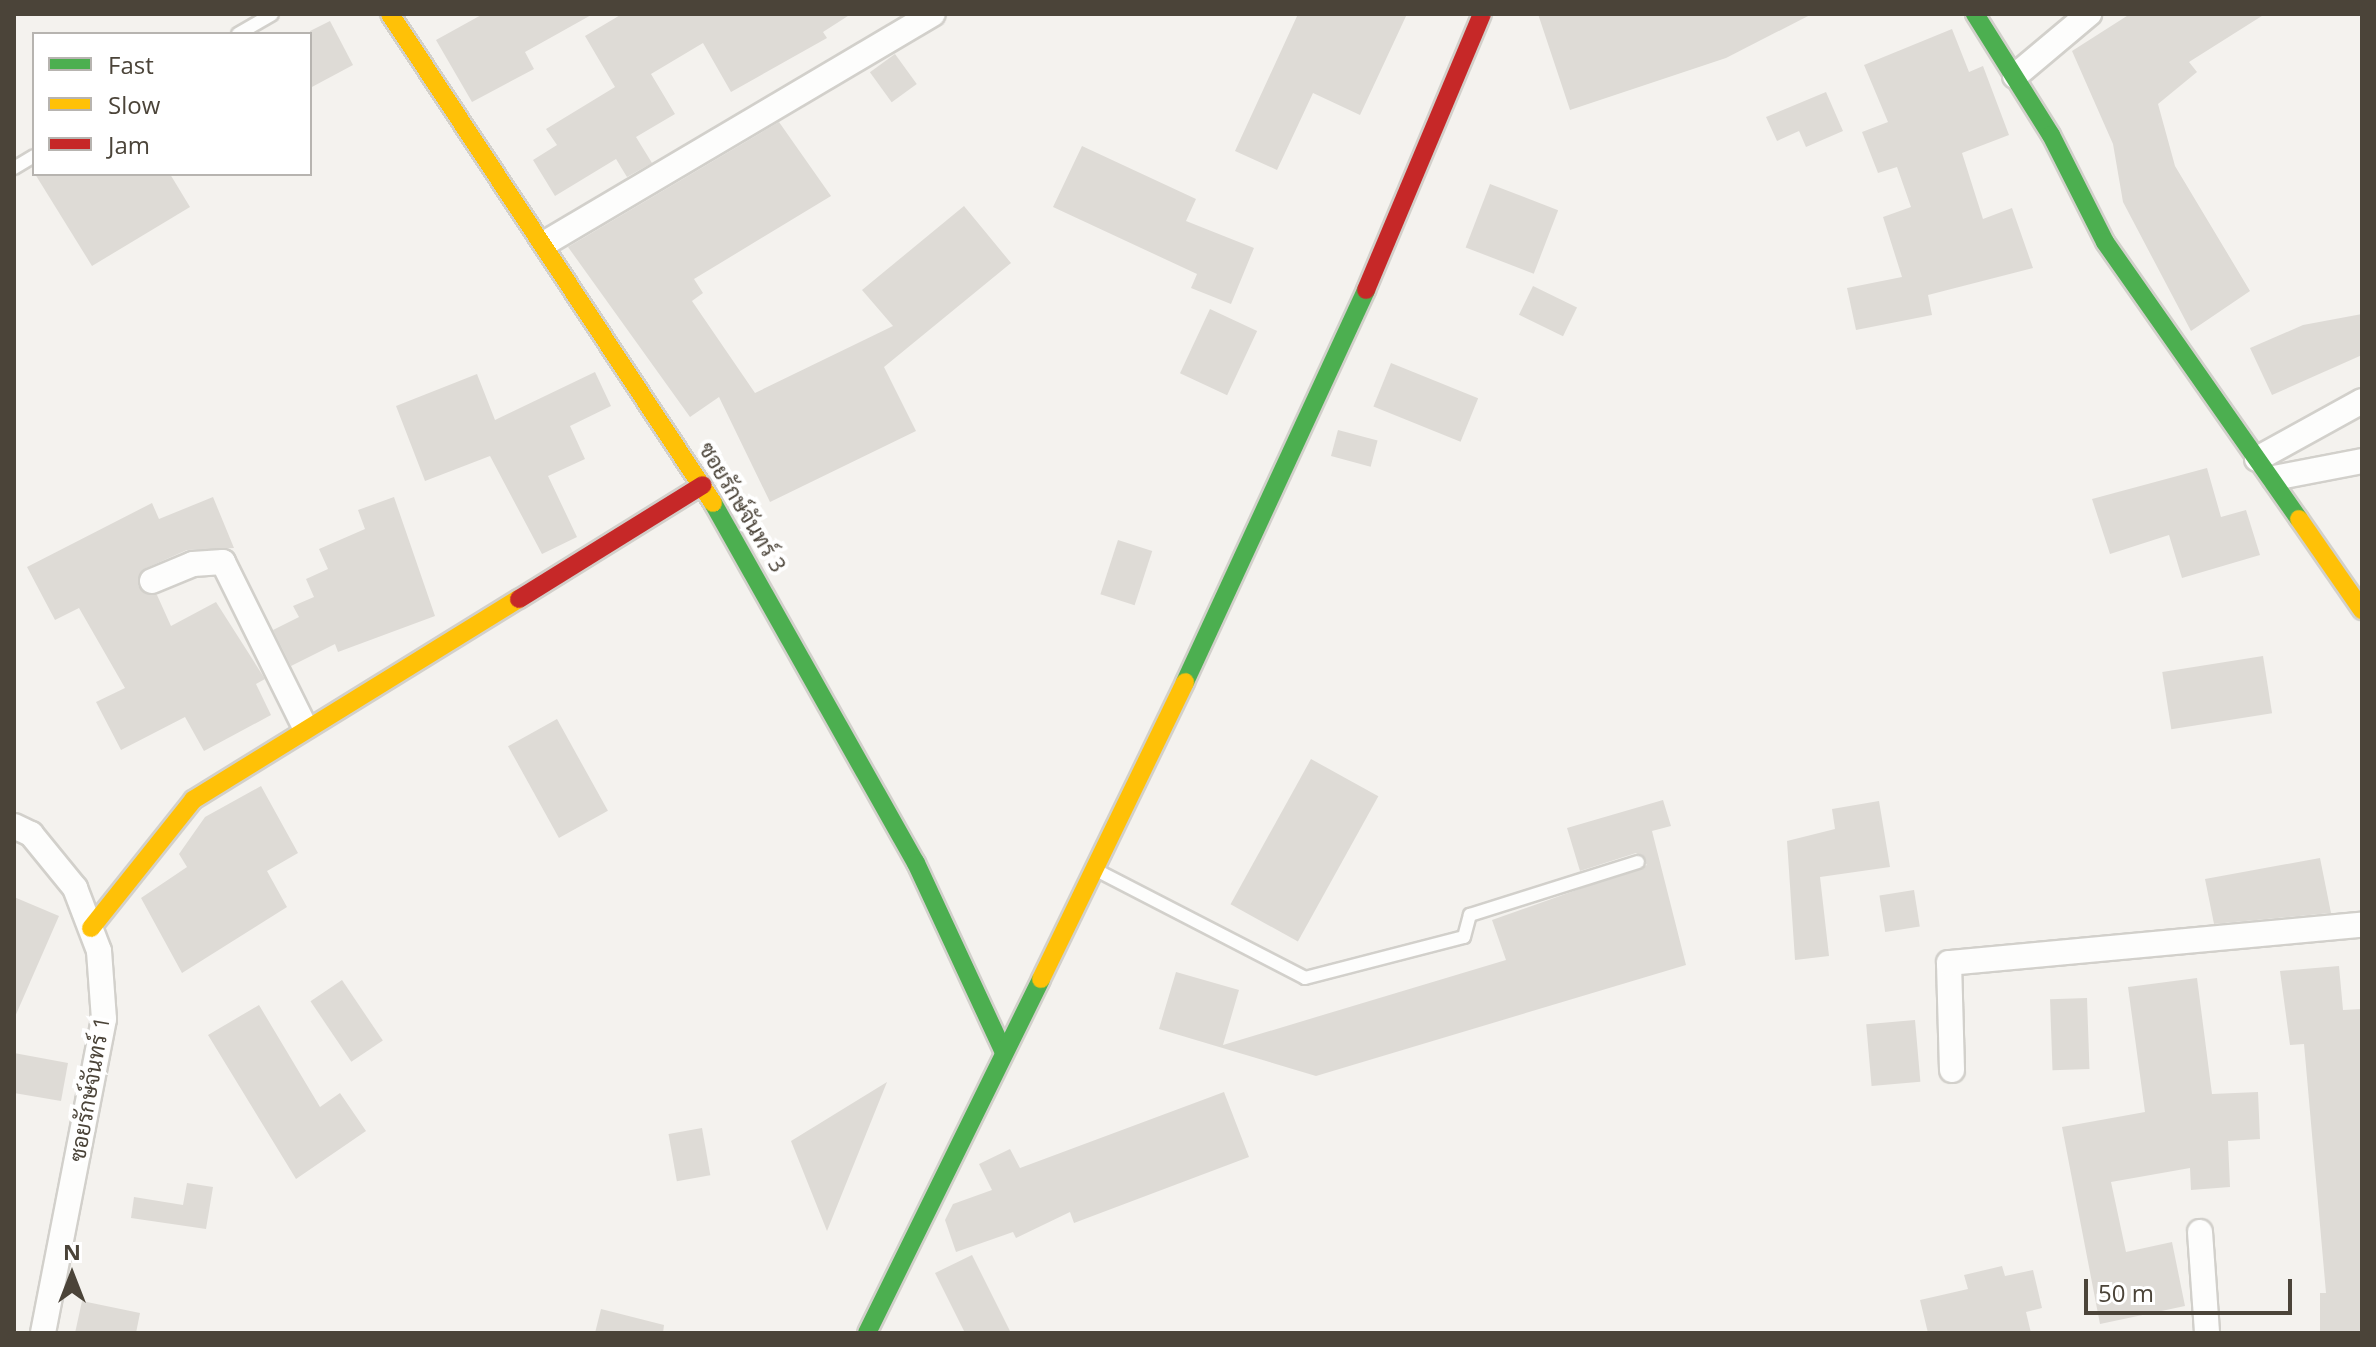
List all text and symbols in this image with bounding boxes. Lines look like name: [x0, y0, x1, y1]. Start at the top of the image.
legend: [32, 32, 312, 176]
text: Fast: [108, 48, 154, 81]
text: Slow: [108, 88, 160, 121]
text: Jam: [108, 128, 150, 161]
street label: ซอยรักษ์จันทร์ 3: [694, 437, 792, 577]
street label: ซอยรักษ์จันทร์ 1: [63, 1014, 115, 1164]
north arrow: [32, 1235, 112, 1315]
text: N: [63, 1236, 81, 1266]
scale bar: [2088, 1263, 2296, 1313]
text: 50 m: [2098, 1276, 2154, 1309]

